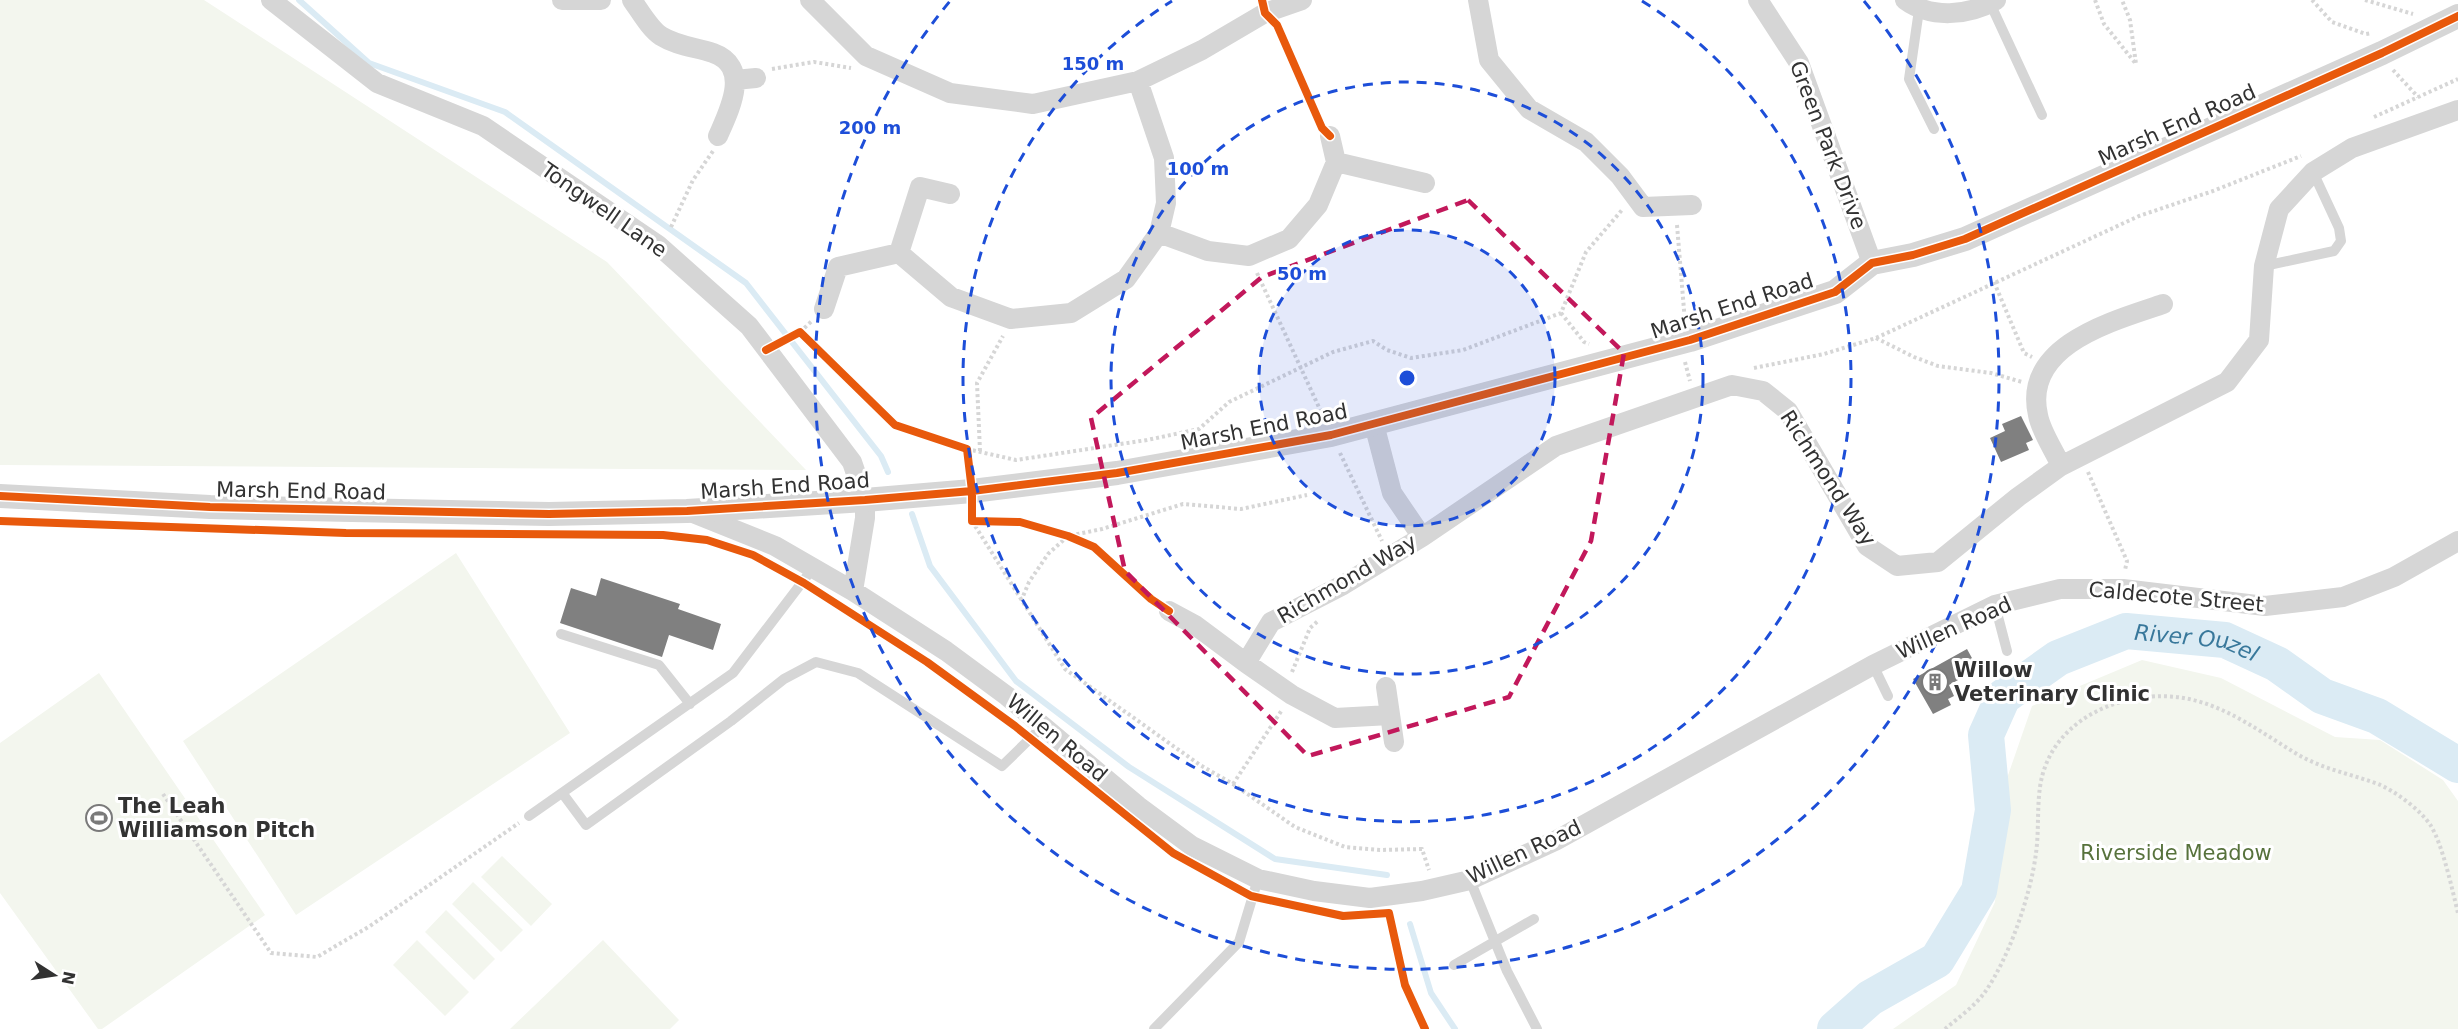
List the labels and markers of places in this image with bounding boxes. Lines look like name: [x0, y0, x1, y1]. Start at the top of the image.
centre of rings: [1397, 368, 1417, 388]
place label: Willow Veterinary Clinic: [1954, 658, 2150, 706]
building icon: Willow Veterinary Clinic: [1920, 667, 1950, 697]
place label: The Leah Williamson Pitch: [118, 794, 315, 842]
sports icon: The Leah Williamson Pitch: [84, 803, 114, 833]

